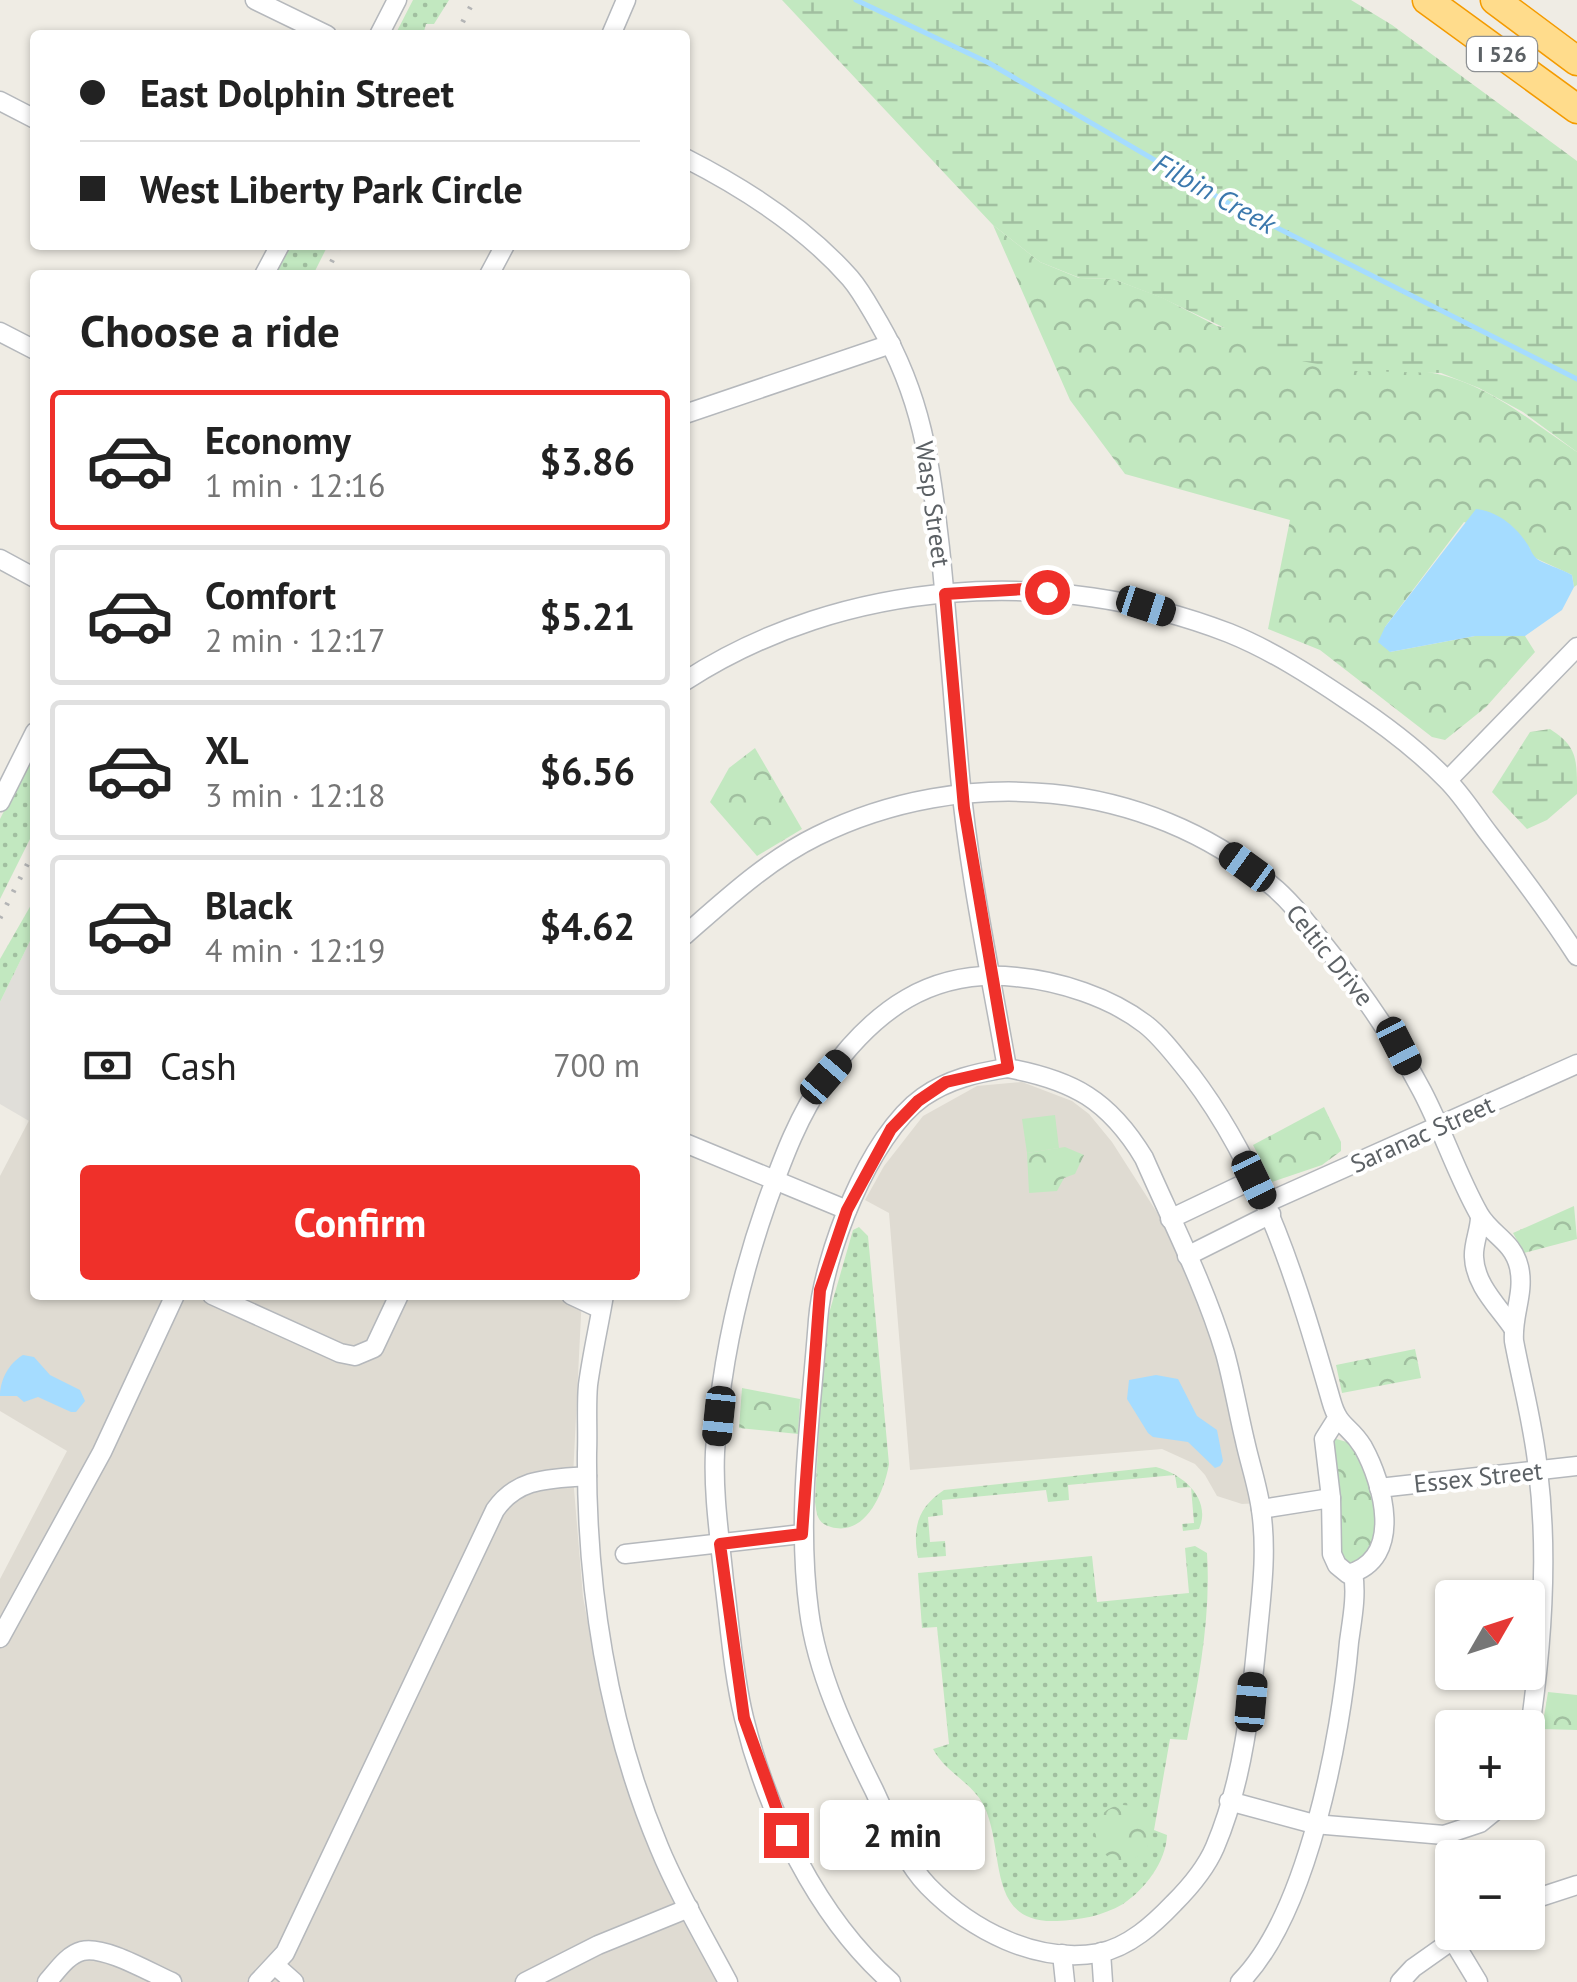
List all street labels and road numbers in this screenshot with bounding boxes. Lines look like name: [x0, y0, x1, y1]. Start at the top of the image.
road number: I 526: [1467, 37, 1537, 71]
street label: Wasp Street: [908, 439, 958, 569]
street label: Celtic Drive: [1279, 898, 1381, 1012]
street label: Saranac Street: [1345, 1088, 1499, 1180]
street label: Essex Street: [1412, 1454, 1544, 1500]

